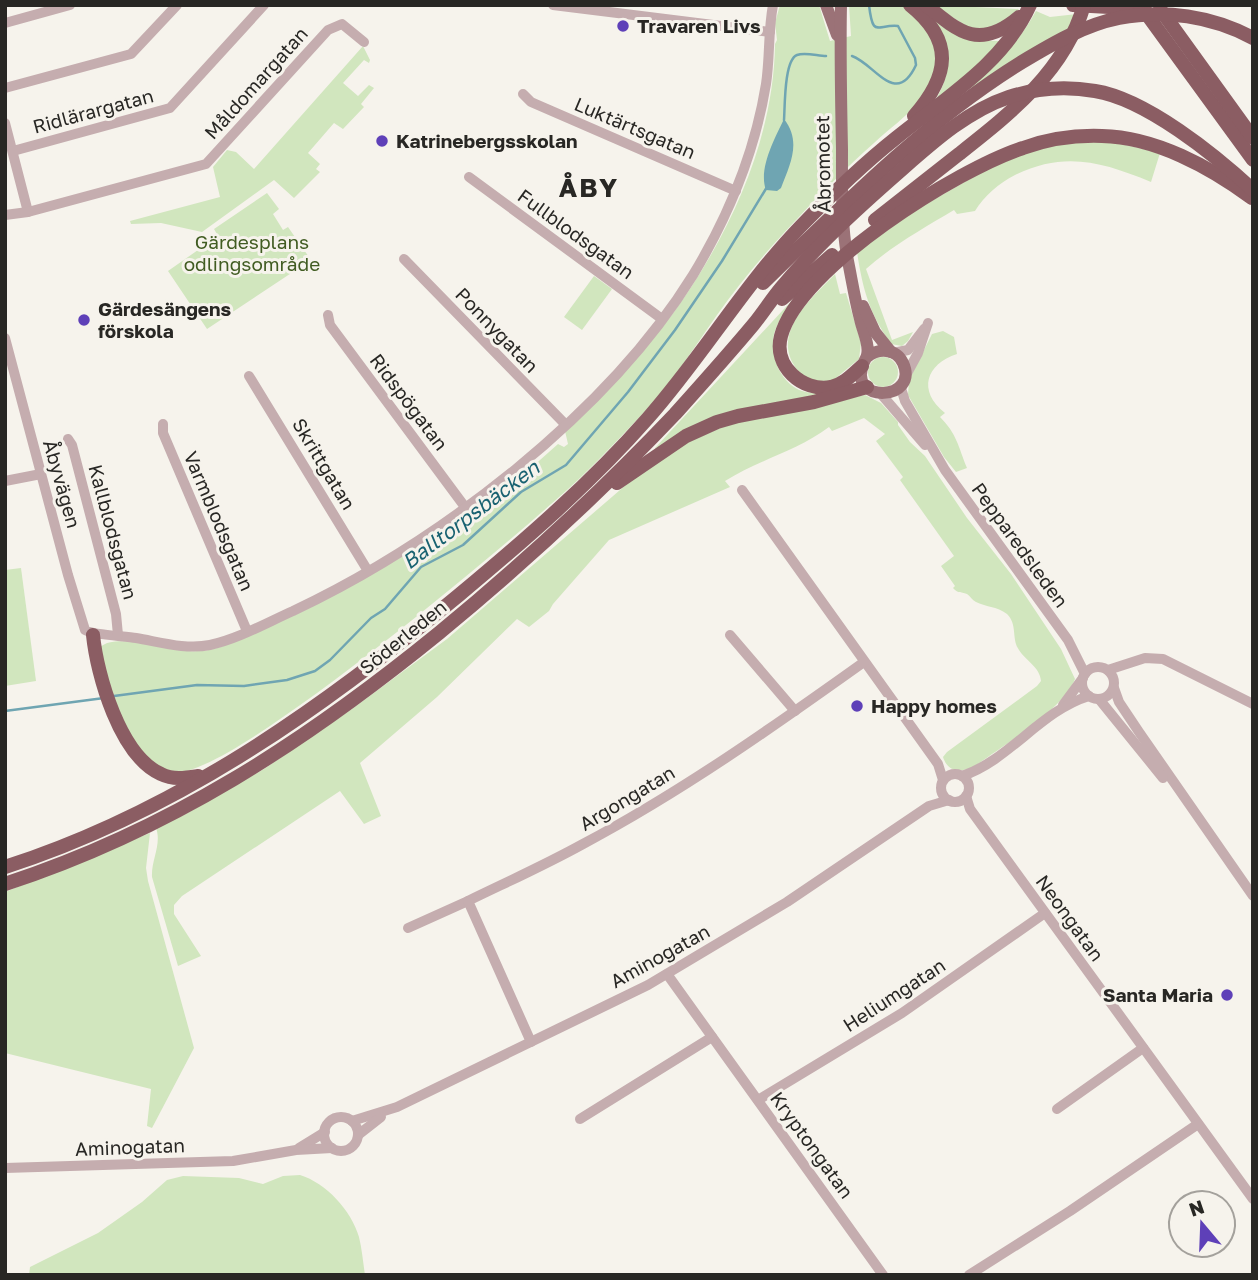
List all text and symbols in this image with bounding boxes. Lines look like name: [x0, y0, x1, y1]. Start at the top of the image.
place label: Travaren Livs: [637, 14, 761, 37]
marker: Travaren Livs: [615, 18, 631, 34]
street label: Måldomargatan: [199, 22, 312, 144]
street label: Ridlärargatan: [30, 83, 156, 138]
street label: Luktärtsgatan: [571, 92, 699, 163]
street label: Åbromotet: [810, 115, 835, 213]
place label: Katrinebergsskolan: [396, 129, 577, 152]
marker: Katrinebergsskolan: [374, 133, 390, 149]
district label: ÅBY: [559, 172, 619, 203]
street label: Fullblodsgatan: [514, 184, 639, 283]
park label: Gärdesplans odlingsområde: [184, 230, 320, 275]
street label: Ponnygatan: [451, 282, 544, 377]
place label: Gärdesängens förskola: [98, 297, 232, 342]
marker: Gärdesängens förskola: [76, 312, 92, 328]
street label: Ridspögatan: [366, 349, 453, 455]
street label: Skrittgatan: [288, 414, 361, 514]
street label: Åbyvägen: [39, 437, 86, 531]
street label: Varmblodsgatan: [180, 447, 259, 594]
water label: Balltorpsbäcken: [397, 454, 545, 574]
street label: Kallblodsgatan: [84, 462, 143, 602]
street label: Pepparedsleden: [967, 478, 1073, 612]
street label: Söderleden: [355, 595, 451, 679]
place label: Happy homes: [871, 694, 997, 717]
marker: Happy homes: [849, 698, 865, 714]
street label: Argongatan: [575, 760, 679, 835]
street label: Neongatan: [1031, 870, 1109, 965]
street label: Aminogatan: [606, 919, 713, 992]
street label: Heliumgatan: [838, 953, 949, 1036]
place label: Santa Maria: [1103, 983, 1213, 1006]
marker: Santa Maria: [1219, 987, 1235, 1003]
street label: Kryptongatan: [766, 1087, 859, 1203]
street label: Aminogatan: [75, 1133, 185, 1160]
north arrow: [1167, 1189, 1237, 1259]
text: N: [1186, 1194, 1207, 1221]

